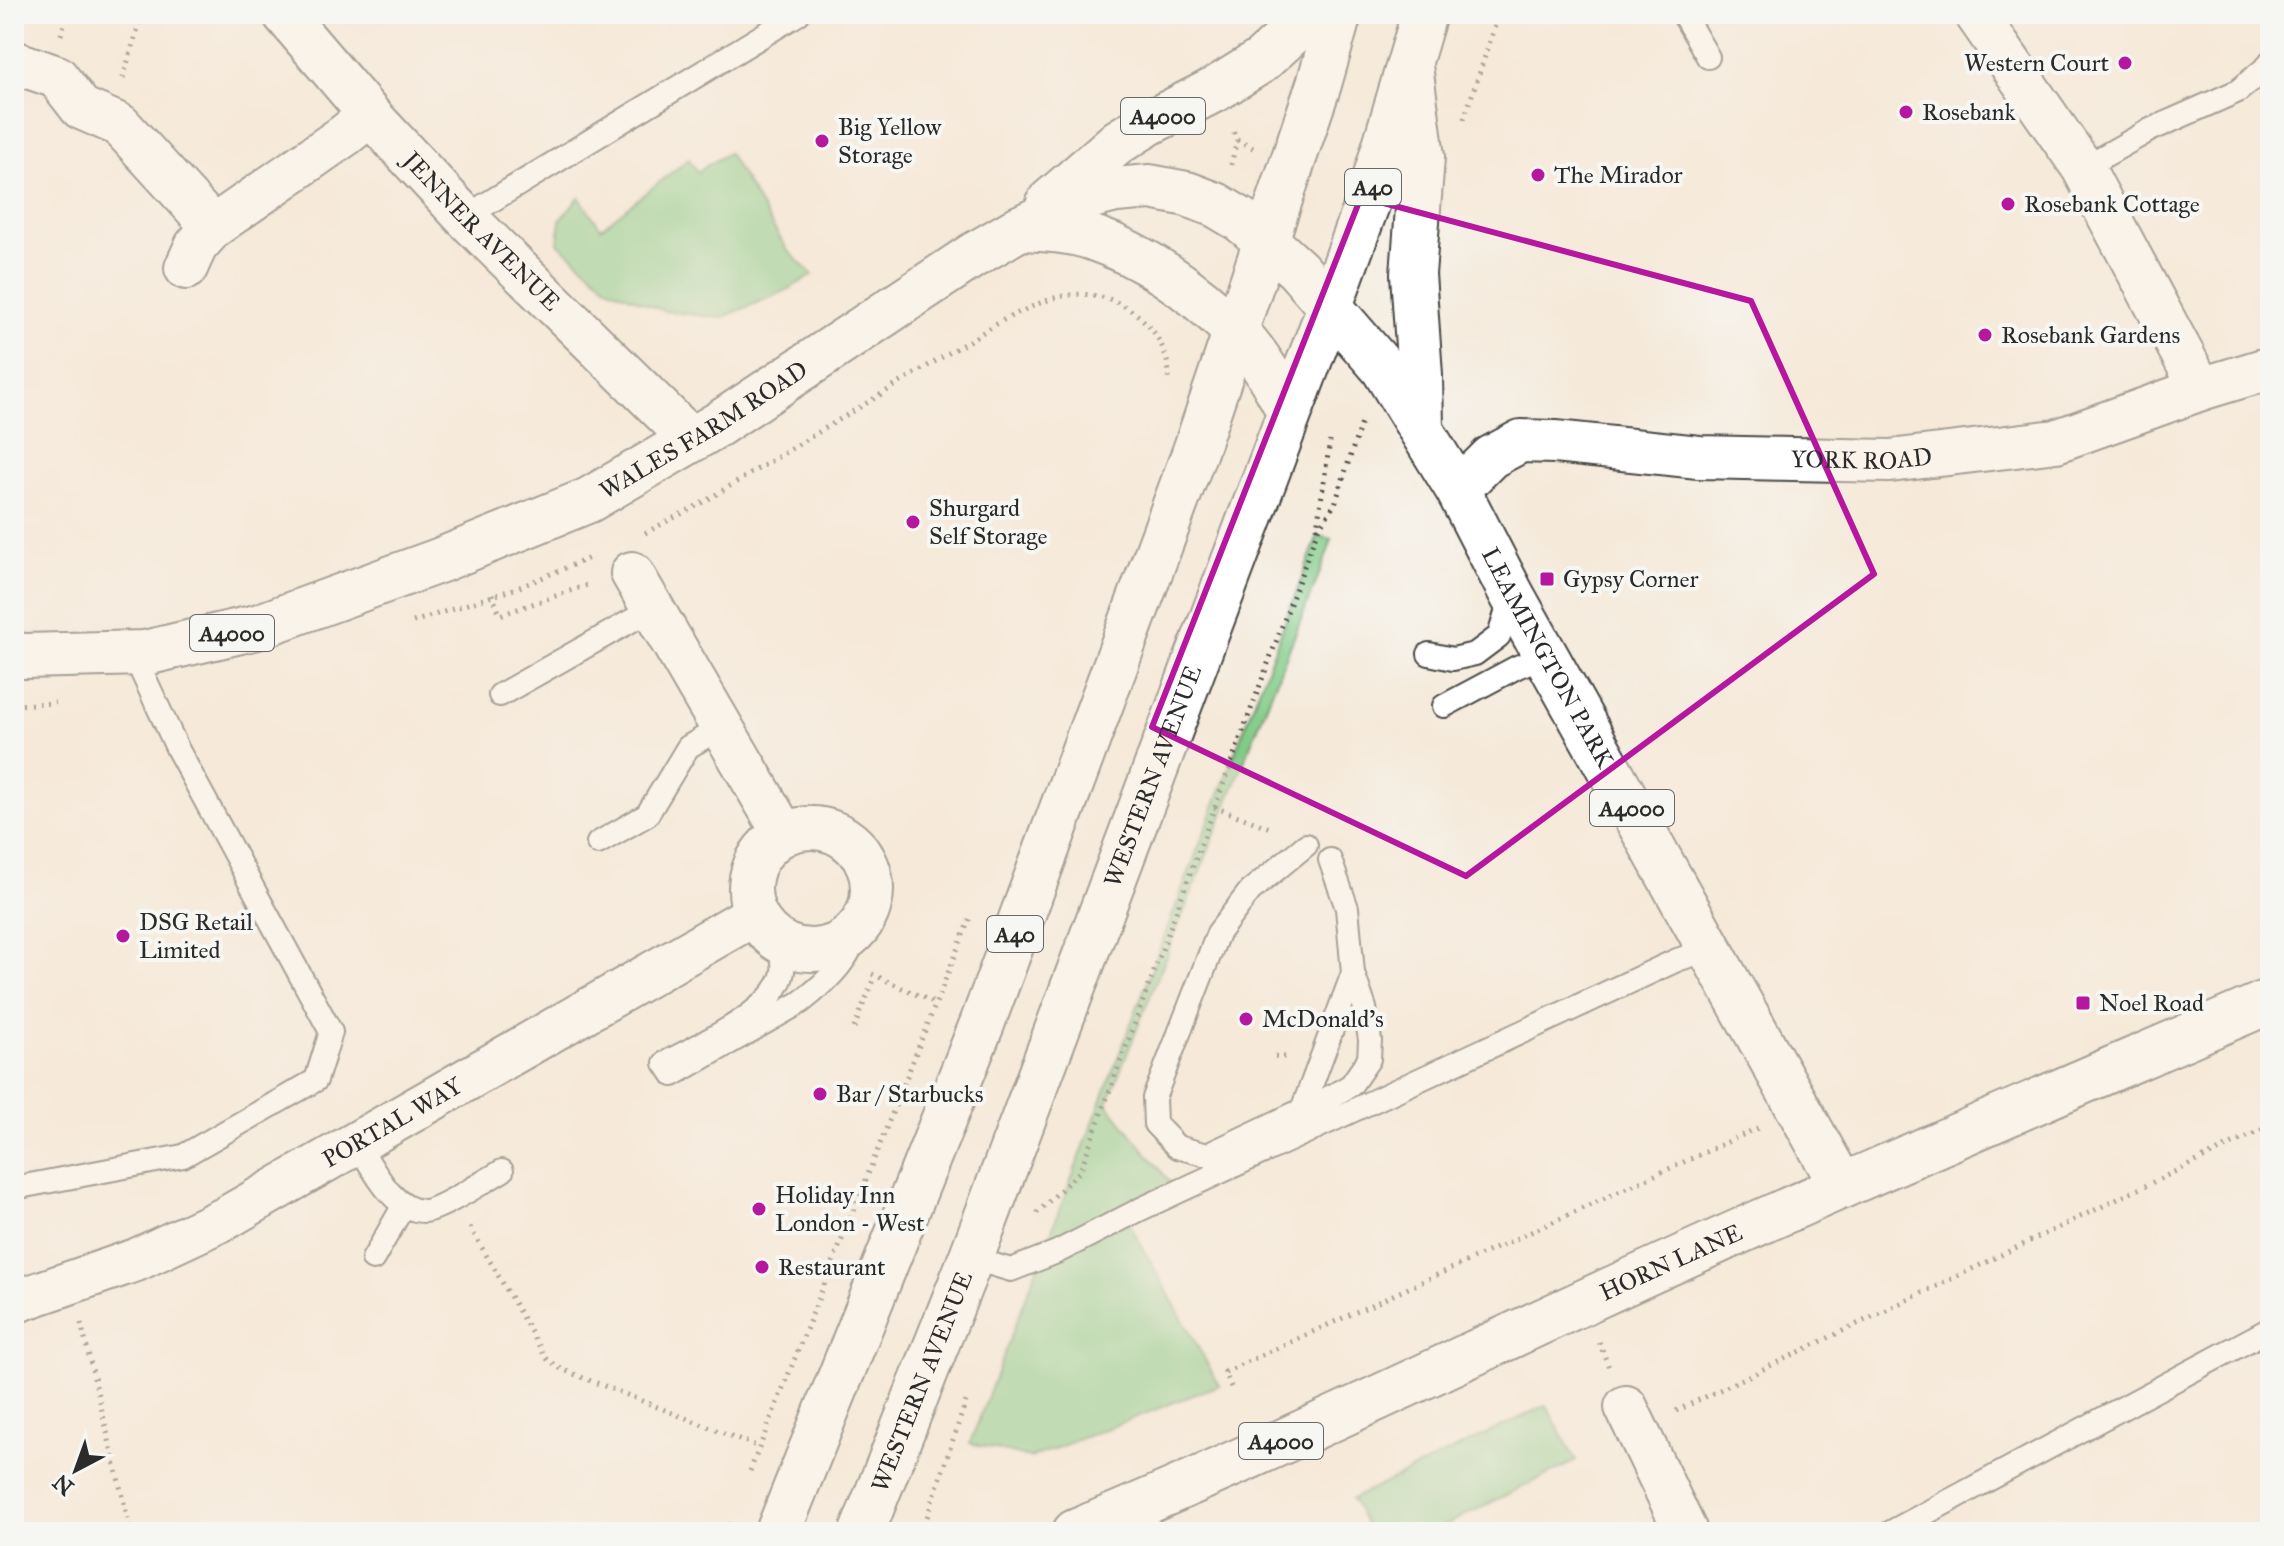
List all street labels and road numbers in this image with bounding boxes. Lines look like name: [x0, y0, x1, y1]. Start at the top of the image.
road number: A4000: [1121, 98, 1205, 134]
street label: JENNER AVENUE: [395, 143, 567, 317]
road number: A40: [1345, 169, 1401, 205]
street label: WALES FARM ROAD: [594, 354, 813, 505]
street label: YORK ROAD: [1791, 441, 1934, 476]
street label: LEAMINGTON PARK: [1475, 542, 1621, 774]
road number: A4000: [190, 615, 274, 651]
street label: WESTERN AVENUE: [1097, 661, 1208, 891]
road number: A4000: [1590, 790, 1674, 826]
road number: A40: [987, 916, 1043, 952]
street label: PORTAL WAY: [317, 1070, 468, 1174]
street label: HORN LANE: [1595, 1217, 1747, 1308]
street label: WESTERN AVENUE: [865, 1267, 979, 1496]
road number: A4000: [1239, 1423, 1323, 1459]

